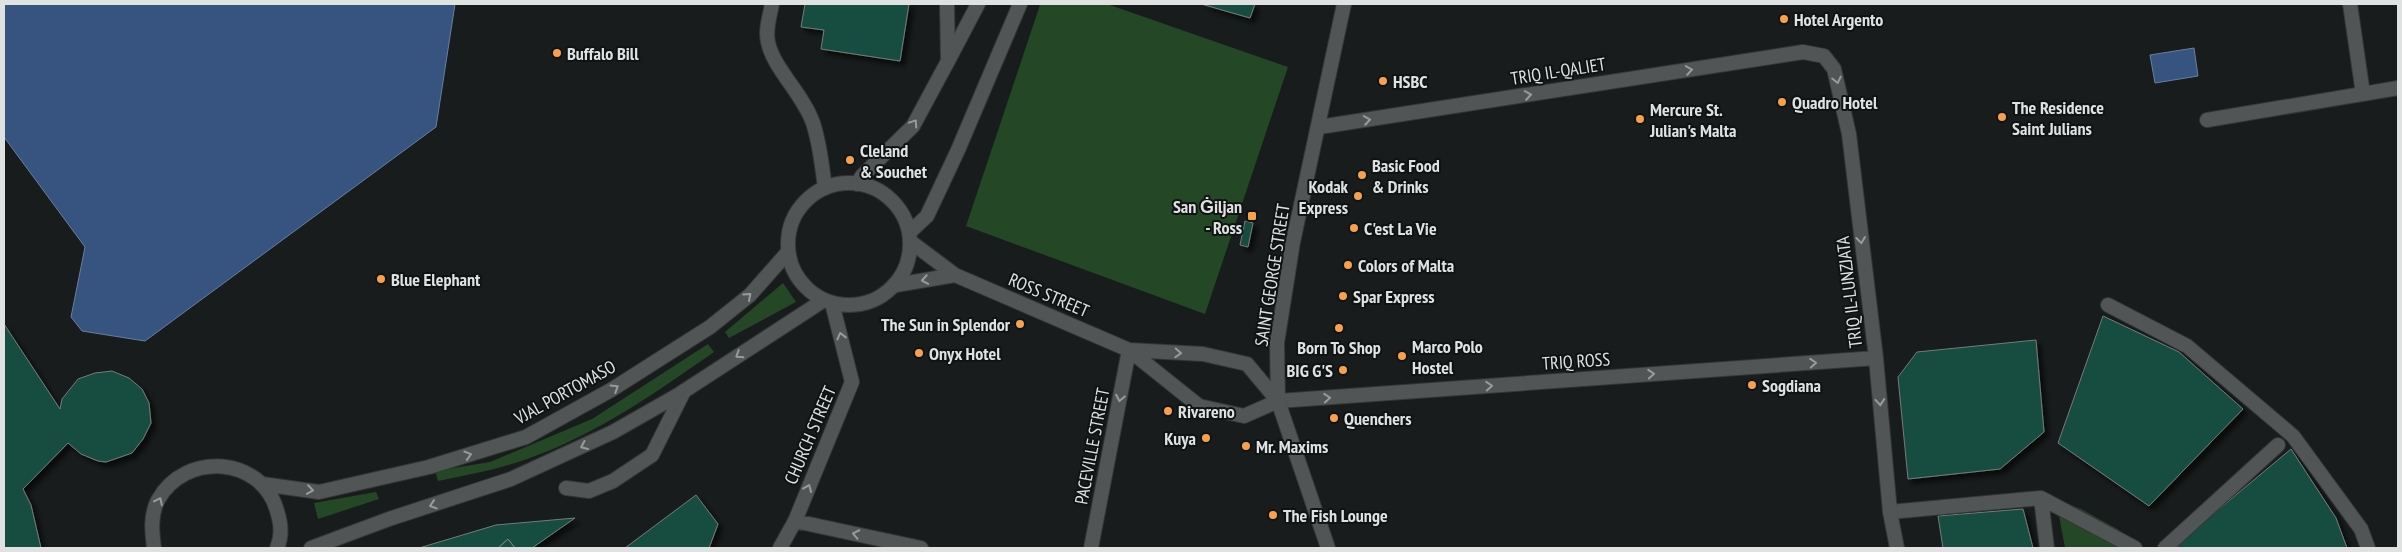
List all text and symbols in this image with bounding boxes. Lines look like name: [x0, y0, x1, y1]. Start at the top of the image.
place label: Hotel Argento: [1794, 8, 1883, 31]
marker: Hotel Argento: [1778, 13, 1790, 25]
place label: Buffalo Bill: [567, 42, 639, 65]
marker: Buffalo Bill: [551, 47, 563, 59]
street label: TRIQ IL-QALIET: [1509, 52, 1607, 90]
one-way arrow: [1684, 65, 1693, 75]
place label: HSBC: [1393, 70, 1428, 93]
marker: HSBC: [1377, 75, 1389, 87]
one-way arrow: [1831, 75, 1842, 84]
one-way arrow: [1524, 90, 1532, 101]
place label: Quadro Hotel: [1792, 91, 1878, 114]
marker: Quadro Hotel: [1776, 96, 1788, 108]
place label: The Residence Saint Julians: [2012, 96, 2104, 140]
place label: Mercure St. Julian's Malta: [1649, 98, 1736, 142]
marker: The Residence Saint Julians: [1996, 111, 2008, 123]
marker: Mercure St. Julian's Malta: [1634, 113, 1646, 125]
one-way arrow: [1364, 115, 1372, 126]
one-way arrow: [908, 119, 917, 129]
place label: Cleland & Souchet: [860, 139, 928, 183]
marker: Cleland & Souchet: [844, 154, 856, 166]
place label: Basic Food & Drinks: [1372, 154, 1440, 198]
marker: Basic Food & Drinks: [1356, 169, 1368, 181]
place label: Kodak Express: [1299, 175, 1349, 219]
marker: Kodak Express: [1352, 190, 1364, 202]
place label: San Ġiljan - Ross: [1173, 195, 1242, 239]
street label: SAINT GEORGE STREET: [1249, 202, 1295, 348]
marker: San Ġiljan - Ross: [1246, 210, 1258, 222]
place label: C'est La Vie: [1364, 217, 1437, 240]
marker: C'est La Vie: [1348, 222, 1360, 234]
street label: TRIQ IL-LUNZJATA: [1831, 234, 1867, 349]
one-way arrow: [1855, 236, 1866, 244]
place label: Colors of Malta: [1358, 254, 1454, 277]
marker: Colors of Malta: [1342, 259, 1354, 271]
place label: Blue Elephant: [391, 268, 481, 291]
street label: ROSS STREET: [1005, 268, 1093, 322]
marker: Blue Elephant: [375, 273, 387, 285]
one-way arrow: [921, 274, 929, 284]
place label: Spar Express: [1353, 285, 1435, 308]
marker: Spar Express: [1337, 290, 1349, 302]
one-way arrow: [743, 293, 752, 302]
place label: The Sun in Splendor: [881, 313, 1011, 336]
marker: The Sun in Splendor: [1014, 318, 1026, 330]
marker: Born To Shop: [1333, 322, 1345, 334]
one-way arrow: [836, 332, 846, 341]
place label: Marco Polo Hostel: [1412, 335, 1483, 379]
place label: Born To Shop: [1297, 336, 1381, 359]
place label: Onyx Hotel: [929, 342, 1001, 365]
marker: Onyx Hotel: [913, 347, 925, 359]
one-way arrow: [1174, 347, 1182, 358]
street label: TRIQ ROSS: [1541, 347, 1611, 375]
one-way arrow: [735, 349, 745, 358]
marker: Marco Polo Hostel: [1396, 350, 1408, 362]
street label: VJAL PORTOMASO: [509, 355, 620, 430]
one-way arrow: [1809, 357, 1817, 368]
place label: BIG G'S: [1287, 359, 1333, 382]
marker: BIG G'S: [1337, 364, 1349, 376]
one-way arrow: [1647, 369, 1655, 380]
place label: Sogdiana: [1762, 374, 1821, 397]
marker: Sogdiana: [1746, 379, 1758, 391]
one-way arrow: [1485, 381, 1493, 392]
street label: CHURCH STREET: [779, 382, 841, 488]
one-way arrow: [609, 384, 618, 394]
street label: PACEVILLE STREET: [1069, 386, 1115, 506]
one-way arrow: [1323, 392, 1331, 403]
one-way arrow: [1115, 394, 1126, 402]
one-way arrow: [1874, 398, 1885, 406]
place label: Rivareno: [1178, 400, 1235, 423]
marker: Rivareno: [1162, 405, 1174, 417]
place label: Quenchers: [1344, 407, 1411, 430]
marker: Quenchers: [1328, 412, 1340, 424]
place label: Kuya: [1164, 427, 1196, 450]
marker: Kuya: [1200, 432, 1212, 444]
place label: Mr. Maxims: [1256, 435, 1328, 458]
one-way arrow: [580, 439, 589, 450]
marker: Mr. Maxims: [1240, 440, 1252, 452]
one-way arrow: [463, 450, 471, 460]
one-way arrow: [802, 484, 813, 493]
one-way arrow: [305, 485, 314, 495]
one-way arrow: [153, 498, 163, 507]
one-way arrow: [429, 499, 437, 509]
place label: The Fish Lounge: [1283, 504, 1388, 527]
marker: The Fish Lounge: [1267, 509, 1279, 521]
one-way arrow: [852, 529, 860, 540]

